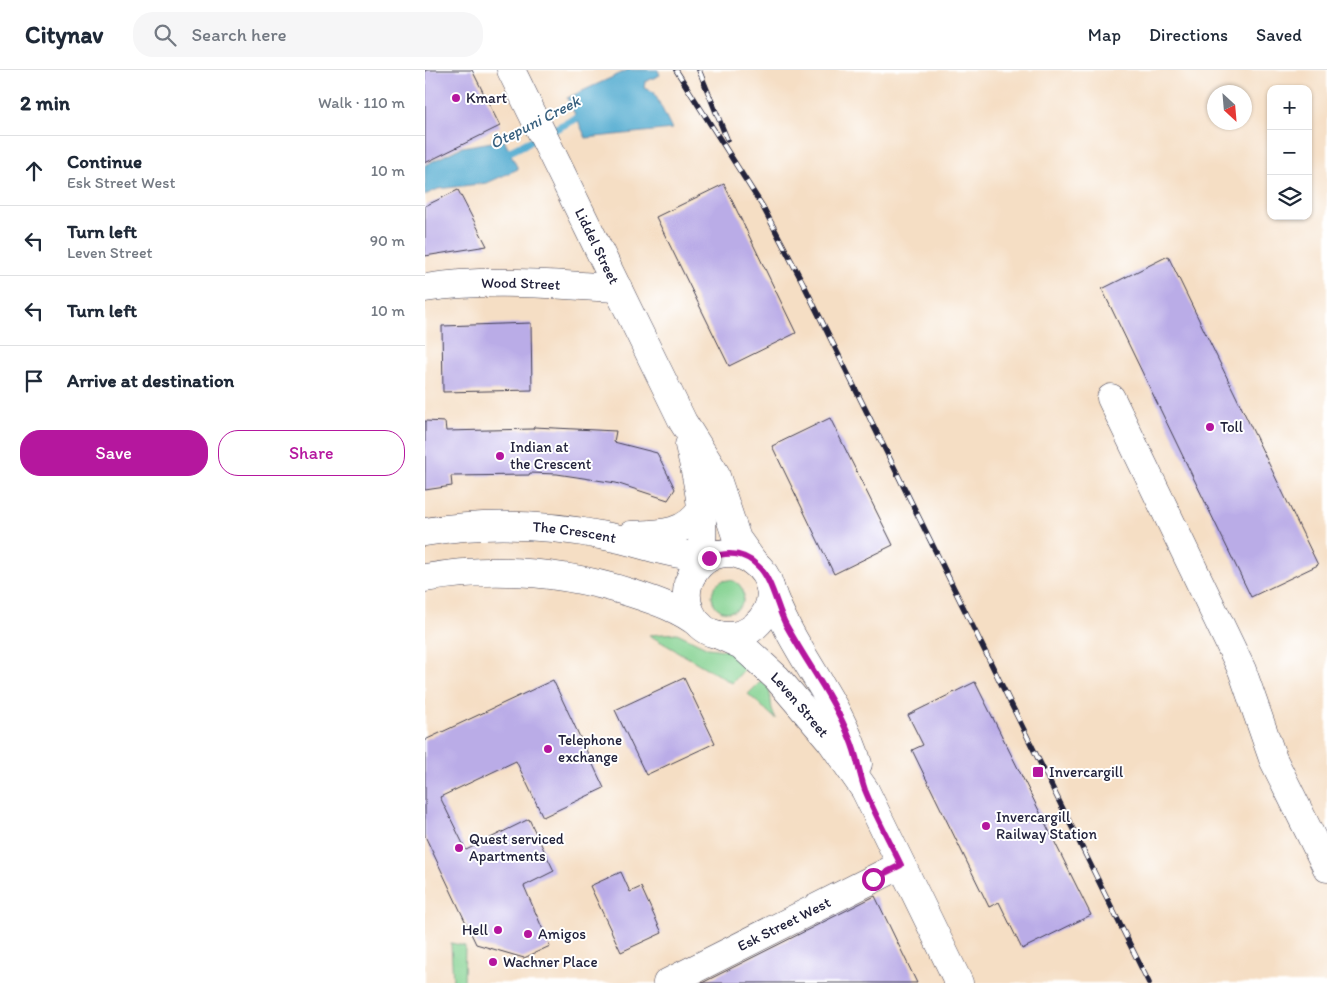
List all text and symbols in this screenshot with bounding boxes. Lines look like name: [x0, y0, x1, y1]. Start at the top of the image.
search box: [133, 12, 483, 57]
text: Citynav: [25, 20, 103, 49]
icon: search: [151, 21, 179, 49]
text: Search here: [191, 23, 287, 46]
text: Map: [1088, 24, 1121, 46]
text: Directions: [1149, 24, 1228, 46]
text: Saved: [1256, 24, 1302, 46]
north arrow: [1207, 85, 1252, 130]
map controls: [1267, 85, 1312, 220]
button: +: [1267, 85, 1312, 130]
place label: Kmart: [466, 89, 508, 107]
text: 2 min: [20, 90, 70, 115]
water label: Ōtepuni Creek: [487, 91, 584, 153]
marker: Kmart: [450, 92, 462, 104]
text: Walk · 110 m: [318, 93, 405, 112]
button: −: [1267, 130, 1312, 175]
text: Continue: [67, 150, 142, 173]
icon: ahead: [20, 157, 48, 185]
text: 10 m: [371, 161, 405, 180]
text: Esk Street West: [67, 173, 176, 192]
button: layers: [1267, 175, 1312, 220]
street label: Liddel Street: [571, 205, 623, 287]
text: Turn left: [67, 220, 137, 243]
icon: left: [20, 227, 48, 255]
text: 90 m: [370, 231, 405, 250]
text: Leven Street: [67, 243, 153, 262]
street label: Wood Street: [481, 274, 561, 294]
icon: left: [20, 297, 48, 325]
text: Turn left: [67, 299, 137, 322]
text: 10 m: [371, 301, 405, 320]
icon: arrive: [20, 367, 48, 395]
text: Arrive at destination: [67, 369, 234, 392]
place label: Toll: [1220, 418, 1244, 436]
marker: Toll: [1204, 421, 1216, 433]
button: Save: [20, 430, 208, 476]
button: Share: [218, 430, 405, 476]
place label: Indian at the Crescent: [510, 438, 592, 473]
marker: Indian at the Crescent: [494, 450, 506, 462]
street label: The Crescent: [532, 518, 618, 547]
route end: [698, 547, 721, 570]
street label: Leven Street: [767, 668, 833, 741]
place label: Telephone exchange: [558, 731, 622, 766]
marker: Telephone exchange: [542, 743, 554, 755]
place label: Invercargill: [1049, 763, 1124, 781]
marker: Invercargill: [1031, 765, 1045, 779]
place label: Invercargill Railway Station: [996, 808, 1097, 843]
marker: Invercargill Railway Station: [980, 820, 992, 832]
place label: Quest serviced Apartments: [469, 830, 565, 865]
marker: Quest serviced Apartments: [453, 842, 465, 854]
route start: [862, 868, 885, 891]
street label: Esk Street West: [734, 893, 834, 955]
place label: Hell: [462, 921, 489, 939]
marker: Hell: [492, 924, 504, 936]
place label: Amigos: [538, 925, 586, 943]
marker: Amigos: [522, 928, 534, 940]
place label: Wachner Place: [503, 953, 598, 971]
marker: Wachner Place: [487, 956, 499, 968]

